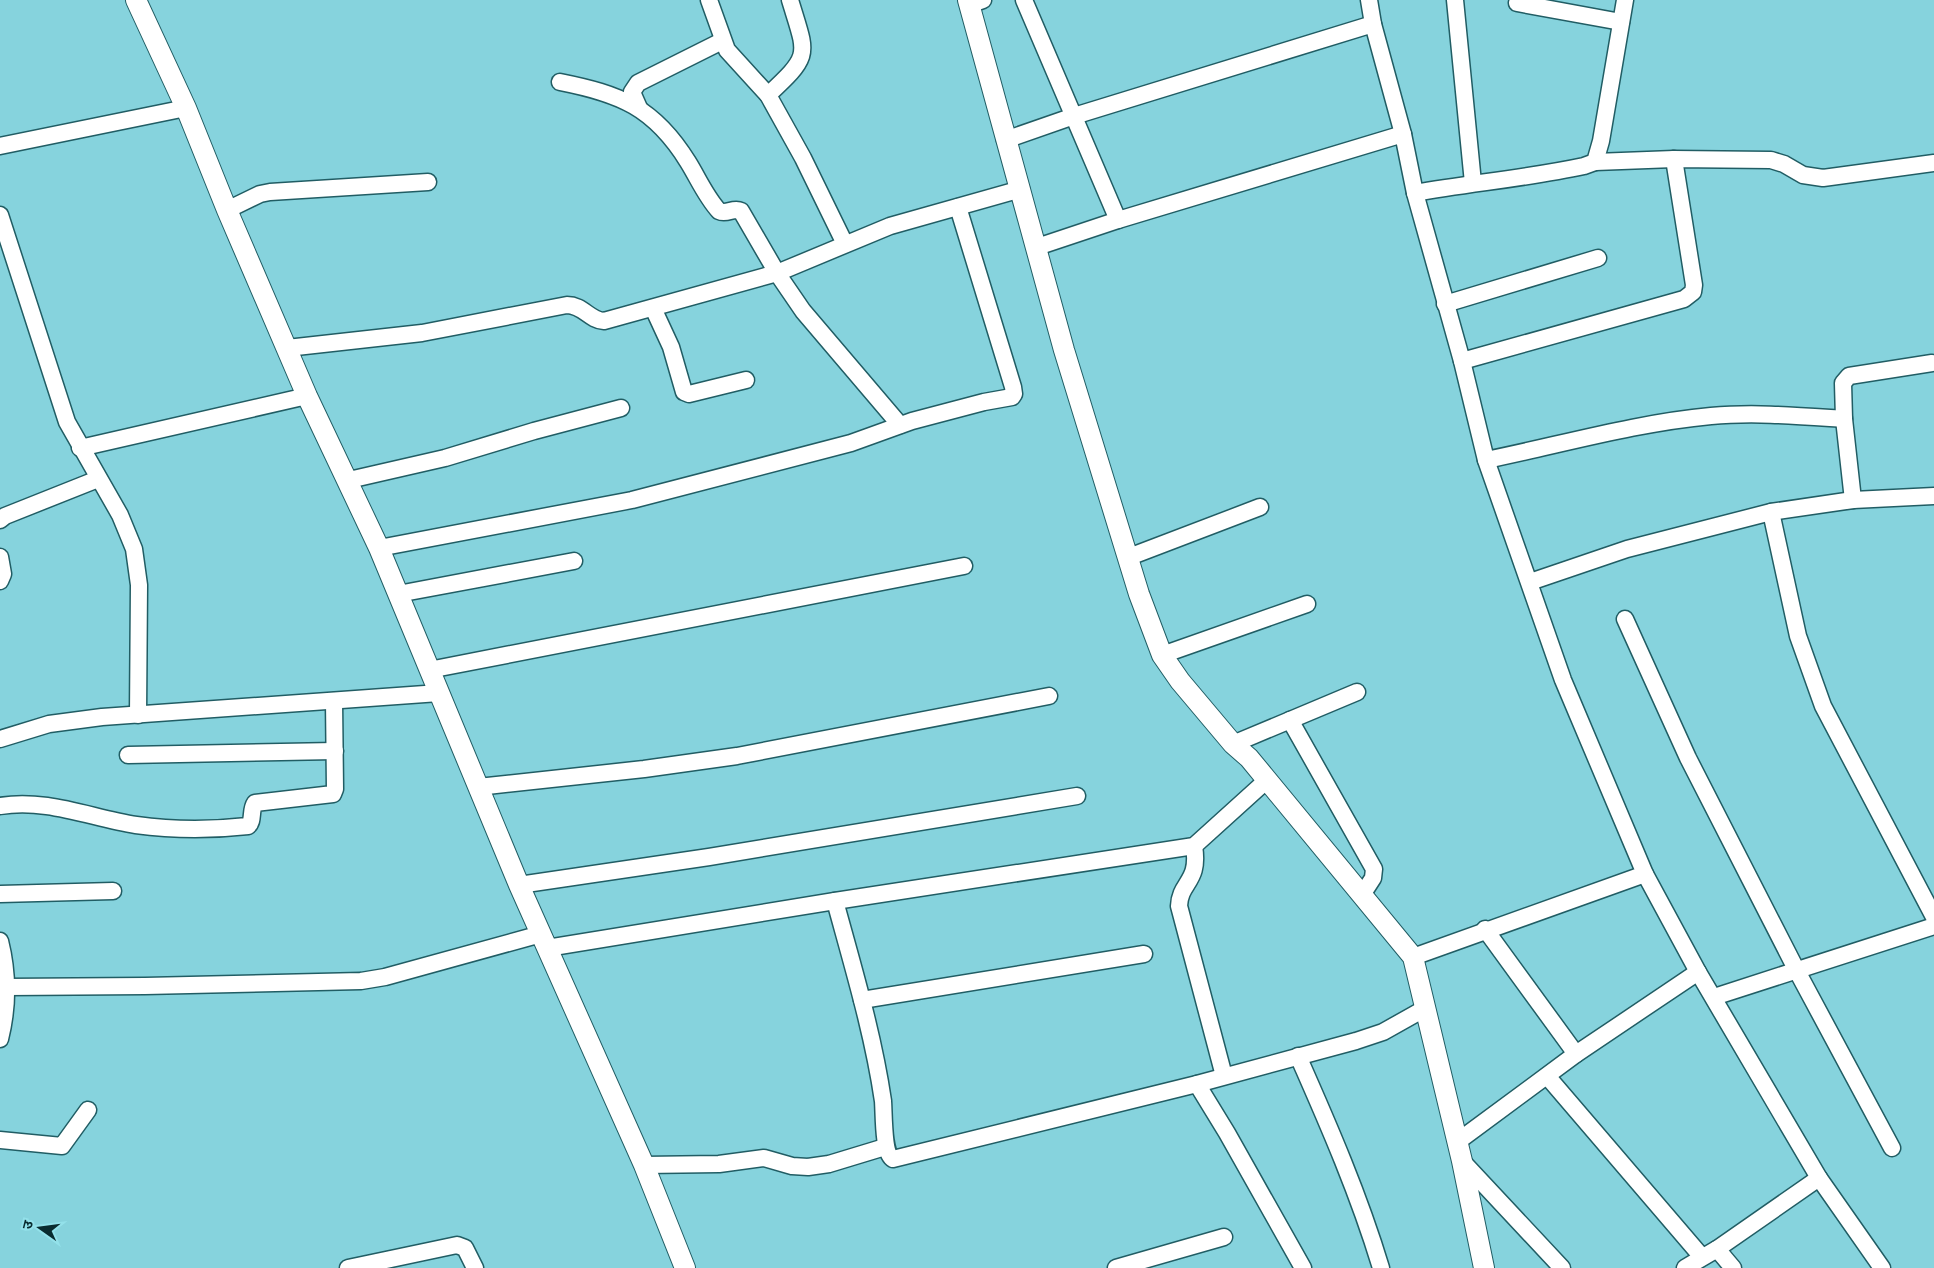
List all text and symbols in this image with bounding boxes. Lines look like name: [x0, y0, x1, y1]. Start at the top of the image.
north arrow: [15, 1203, 65, 1253]
text: उ: [19, 1218, 37, 1231]

